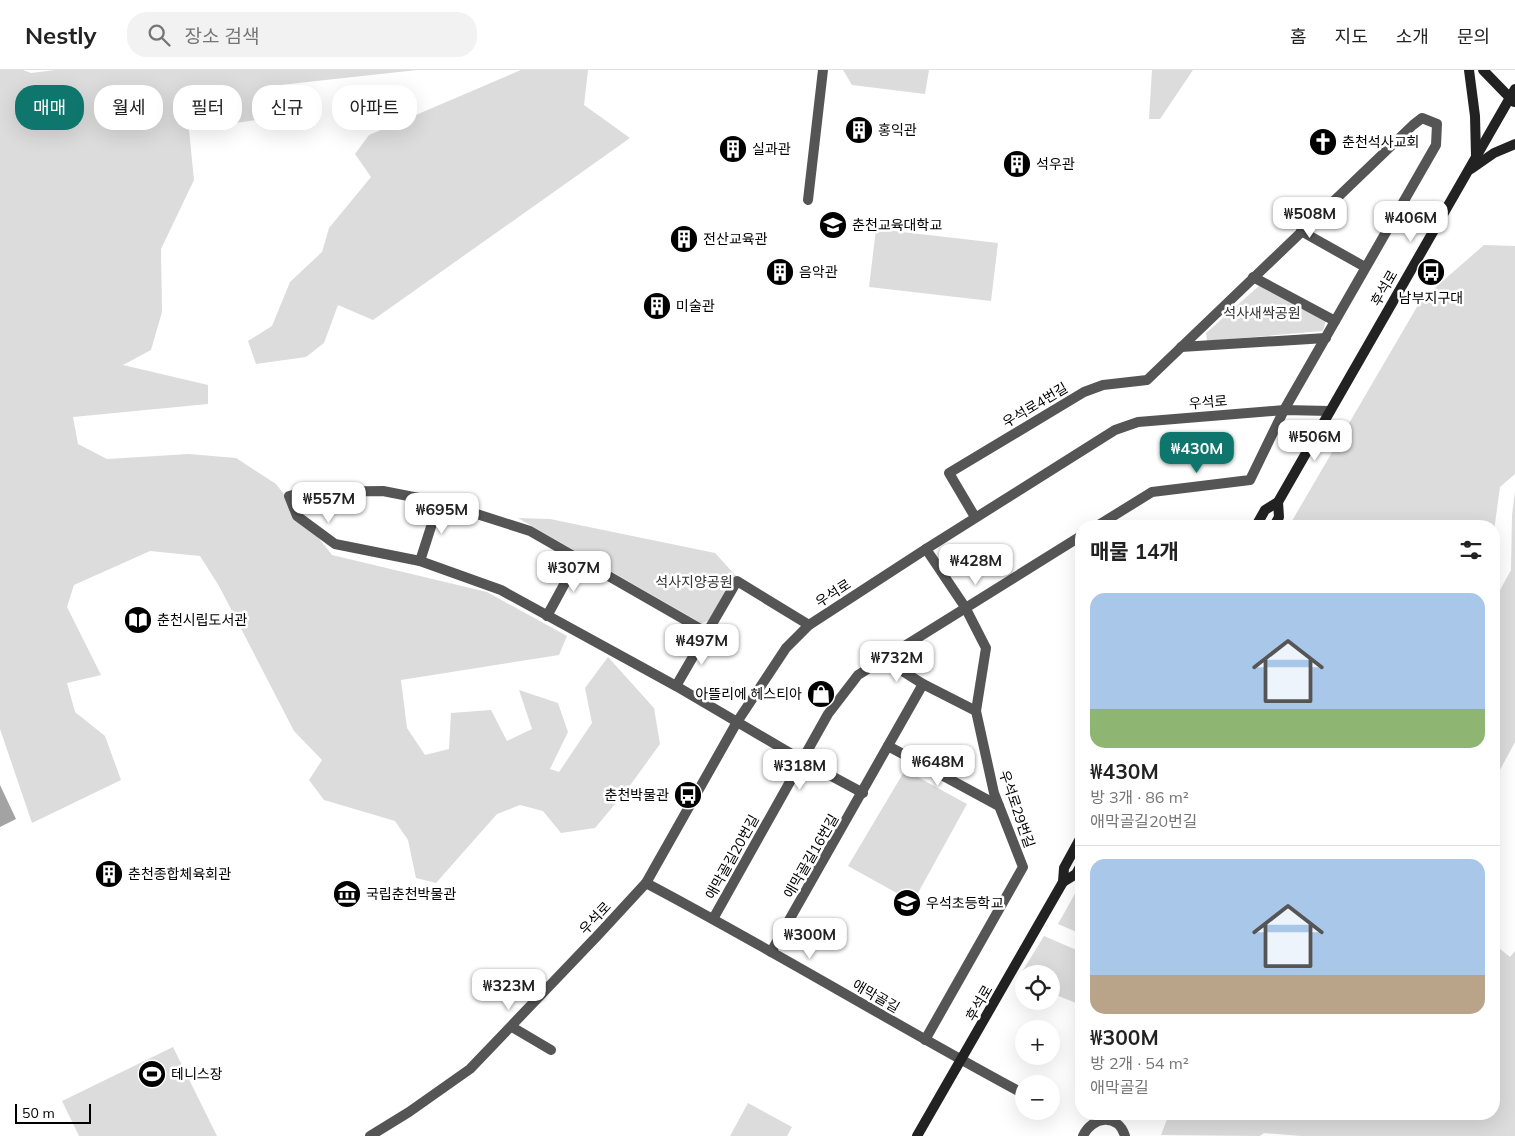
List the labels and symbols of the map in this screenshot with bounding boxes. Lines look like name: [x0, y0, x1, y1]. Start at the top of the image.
building icon: 홍익관: [844, 115, 874, 145]
place label: 홍익관: [878, 121, 917, 139]
church icon: 춘천석사교회: [1308, 127, 1338, 157]
place label: 춘천석사교회: [1342, 133, 1419, 151]
building icon: 실과관: [718, 134, 748, 164]
place label: 실과관: [752, 140, 791, 158]
building icon: 석우관: [1002, 149, 1032, 179]
place label: 석우관: [1036, 155, 1075, 173]
pin: ₩508M: [1275, 196, 1345, 239]
pin: ₩406M: [1376, 200, 1446, 243]
school or university icon: 춘천교육대학교: [818, 210, 848, 240]
place label: 춘천교육대학교: [852, 216, 942, 234]
building icon: 전산교육관: [669, 224, 699, 254]
place label: 전산교육관: [703, 230, 768, 248]
building icon: 음악관: [765, 257, 795, 287]
bus stop icon: 남부지구대: [1416, 257, 1446, 287]
place label: 음악관: [799, 263, 838, 281]
street label: 후석로: [1367, 267, 1402, 309]
place label: 남부지구대: [1399, 289, 1463, 307]
building icon: 미술관: [642, 291, 672, 321]
place label: 미술관: [676, 297, 715, 315]
park label: 석사새싹공원: [1223, 304, 1301, 322]
street label: 우석로4번길: [999, 379, 1071, 431]
street label: 우석로: [1188, 391, 1228, 413]
pin: ₩506M: [1280, 420, 1350, 462]
pin: ₩430M: [1162, 432, 1232, 474]
pin: ₩557M: [294, 482, 364, 524]
pin: ₩695M: [407, 492, 477, 535]
pin: ₩428M: [941, 544, 1011, 586]
pin: ₩307M: [539, 550, 609, 593]
park label: 석사지양공원: [655, 573, 733, 591]
street label: 우석로: [812, 575, 854, 611]
library icon: 춘천시립도서관: [123, 605, 153, 635]
place label: 춘천시립도서관: [157, 611, 247, 629]
pin: ₩497M: [667, 624, 737, 666]
pin: ₩732M: [862, 640, 932, 683]
shop icon: 아뜰리에 헤스티아: [806, 679, 836, 709]
place label: 아뜰리에 헤스티아: [695, 685, 802, 703]
pin: ₩648M: [903, 744, 973, 787]
pin: ₩318M: [765, 748, 835, 791]
street label: 우석로29번길: [995, 768, 1039, 850]
bus stop icon: 춘천박물관: [673, 780, 703, 810]
place label: 춘천박물관: [605, 786, 669, 804]
street label: 애막골길20번길: [701, 811, 763, 903]
street label: 애막골길16번길: [780, 811, 842, 901]
building icon: 춘천종합체육회관: [94, 859, 124, 889]
place label: 춘천종합체육회관: [128, 865, 231, 883]
museum icon: 국립춘천박물관: [332, 879, 362, 909]
place label: 국립춘천박물관: [366, 885, 456, 903]
school or university icon: 우석초등학교: [892, 888, 922, 918]
place label: 우석초등학교: [926, 894, 1003, 912]
street label: 우석로: [575, 898, 615, 938]
pin: ₩300M: [775, 918, 845, 960]
pin: ₩323M: [474, 968, 544, 1011]
street label: 애막골길: [849, 975, 903, 1017]
street label: 후석로: [962, 982, 997, 1024]
sports icon: 테니스장: [137, 1059, 167, 1089]
place label: 테니스장: [171, 1065, 223, 1083]
scale bar: [15, 1101, 91, 1124]

